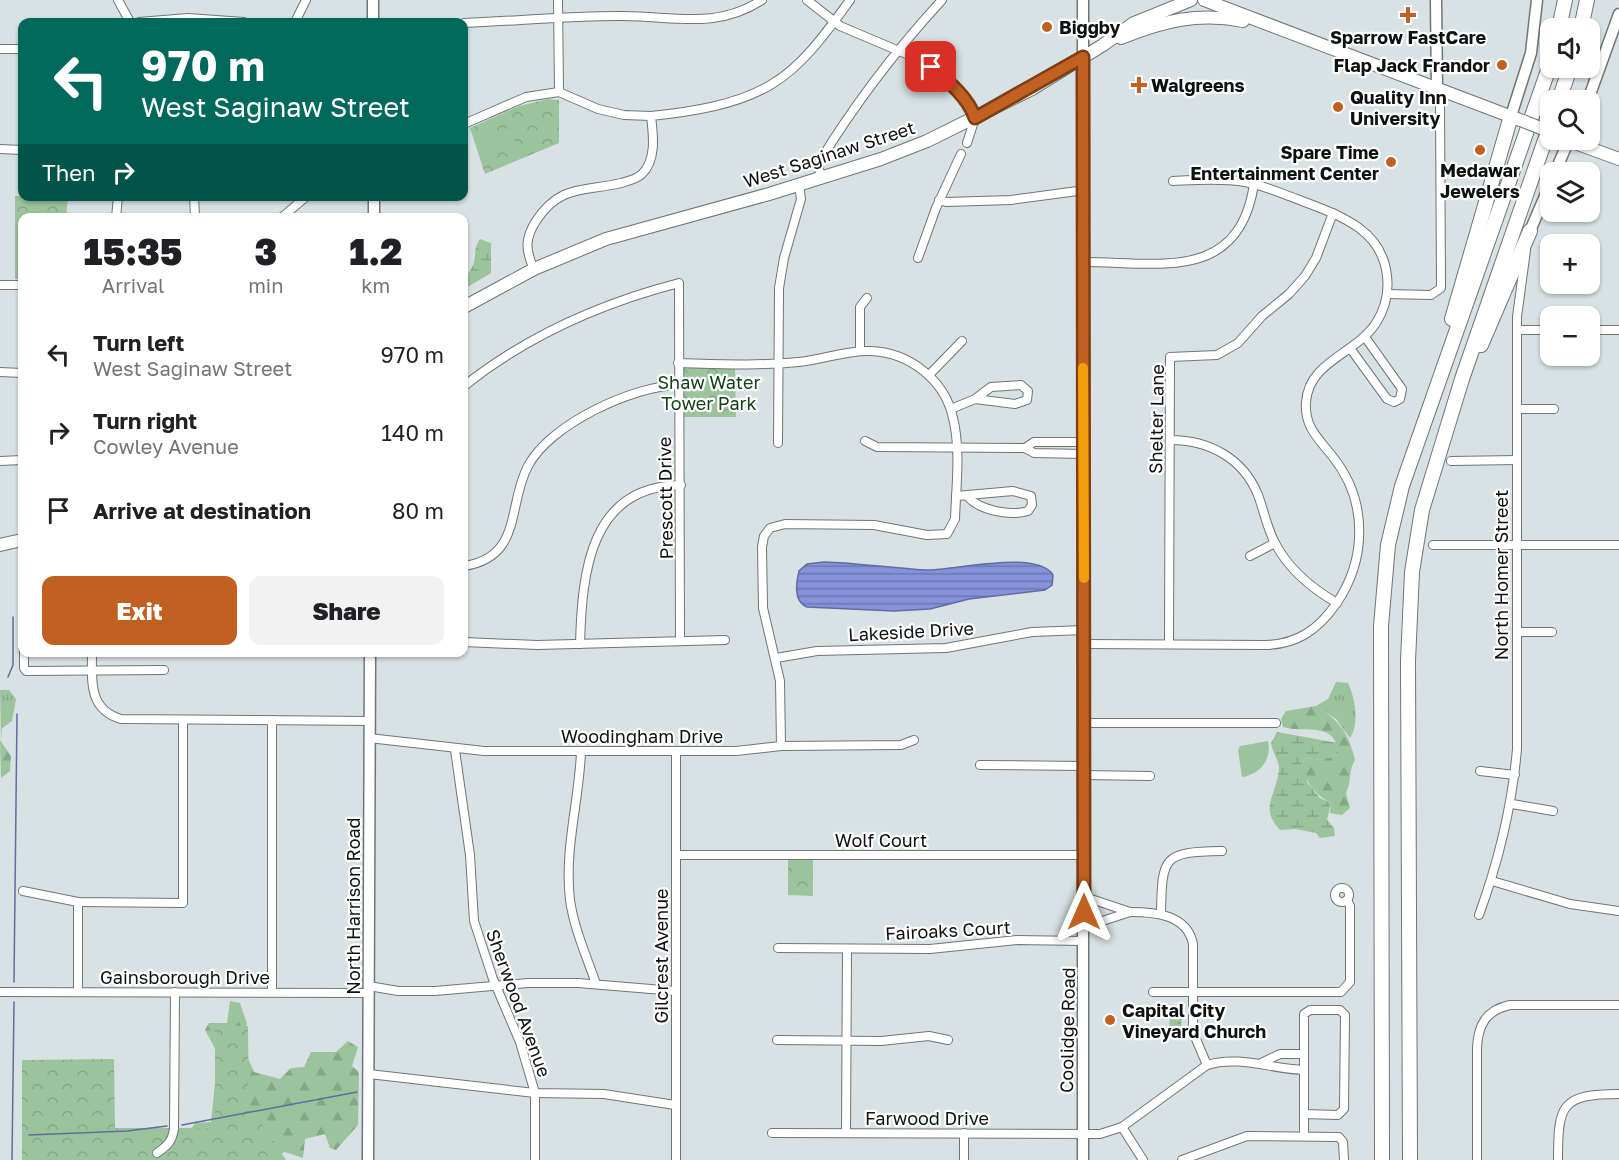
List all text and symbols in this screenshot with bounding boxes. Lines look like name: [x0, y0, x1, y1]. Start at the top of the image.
marker: Sparrow FastCare: [1399, 6, 1417, 24]
place label: Biggby: [1059, 16, 1120, 38]
map controls: [1540, 18, 1600, 366]
button: sound: [1540, 18, 1600, 78]
marker: Biggby: [1040, 20, 1054, 34]
place label: Sparrow FastCare: [1330, 26, 1486, 48]
text: 970 m: [141, 40, 265, 90]
pin: [905, 41, 956, 92]
icon: left: [42, 42, 120, 120]
icon: arrive: [914, 50, 947, 83]
place label: Flap Jack Frandor: [1334, 54, 1490, 76]
marker: Flap Jack Frandor: [1495, 58, 1509, 72]
place label: Walgreens: [1151, 74, 1245, 96]
marker: Walgreens: [1132, 78, 1146, 92]
place label: Quality Inn University: [1350, 86, 1447, 129]
button: search: [1540, 90, 1600, 150]
text: West Saginaw Street: [141, 91, 410, 123]
marker: Quality Inn University: [1331, 100, 1345, 114]
street label: West Saginaw Street: [740, 116, 918, 192]
place label: Spare Time Entertainment Center: [1190, 141, 1379, 184]
marker: Medawar Jewelers: [1473, 143, 1487, 157]
marker: Spare Time Entertainment Center: [1384, 155, 1398, 169]
icon: right: [107, 156, 140, 189]
text: Then: [42, 159, 95, 186]
place label: Medawar Jewelers: [1440, 159, 1520, 202]
button: layers: [1540, 162, 1600, 222]
text: 15:35: [84, 230, 183, 273]
text: 3: [255, 230, 277, 273]
text: 1.2: [349, 230, 402, 273]
button: +: [1540, 234, 1600, 294]
text: Arrival: [102, 273, 164, 297]
text: min: [248, 273, 284, 297]
text: km: [361, 273, 390, 297]
button: −: [1540, 306, 1600, 366]
text: Turn left: [93, 329, 184, 356]
icon: left: [42, 338, 75, 371]
text: 970 m: [380, 341, 444, 368]
text: West Saginaw Street: [93, 356, 292, 380]
street label: Shelter Lane: [1144, 364, 1168, 474]
park label: Shaw Water Tower Park: [658, 371, 760, 414]
text: Turn right: [93, 407, 197, 434]
icon: right: [42, 416, 75, 449]
text: 140 m: [381, 419, 444, 446]
text: Cowley Avenue: [93, 434, 239, 458]
street label: Prescott Drive: [653, 437, 677, 559]
street label: North Homer Street: [1490, 490, 1512, 660]
icon: arrive: [42, 494, 75, 527]
text: Arrive at destination: [93, 497, 311, 524]
text: 80 m: [392, 497, 444, 524]
button: Exit: [42, 576, 237, 645]
button: Share: [249, 576, 444, 645]
street label: Lakeside Drive: [848, 617, 974, 645]
street label: Woodingham Drive: [561, 725, 723, 747]
street label: North Harrison Road: [342, 817, 364, 995]
street label: Wolf Court: [835, 829, 927, 851]
position arrow: [1052, 880, 1116, 944]
street label: Gilcrest Avenue: [650, 889, 672, 1023]
street label: Fairoaks Court: [885, 916, 1011, 944]
street label: Sherwood Avenue: [482, 926, 556, 1080]
street label: Gainsborough Drive: [100, 966, 270, 988]
street label: Coolidge Road: [1055, 967, 1079, 1093]
place label: Capital City Vineyard Church: [1122, 999, 1266, 1042]
marker: Capital City Vineyard Church: [1103, 1013, 1117, 1027]
street label: Farwood Drive: [865, 1107, 989, 1129]

